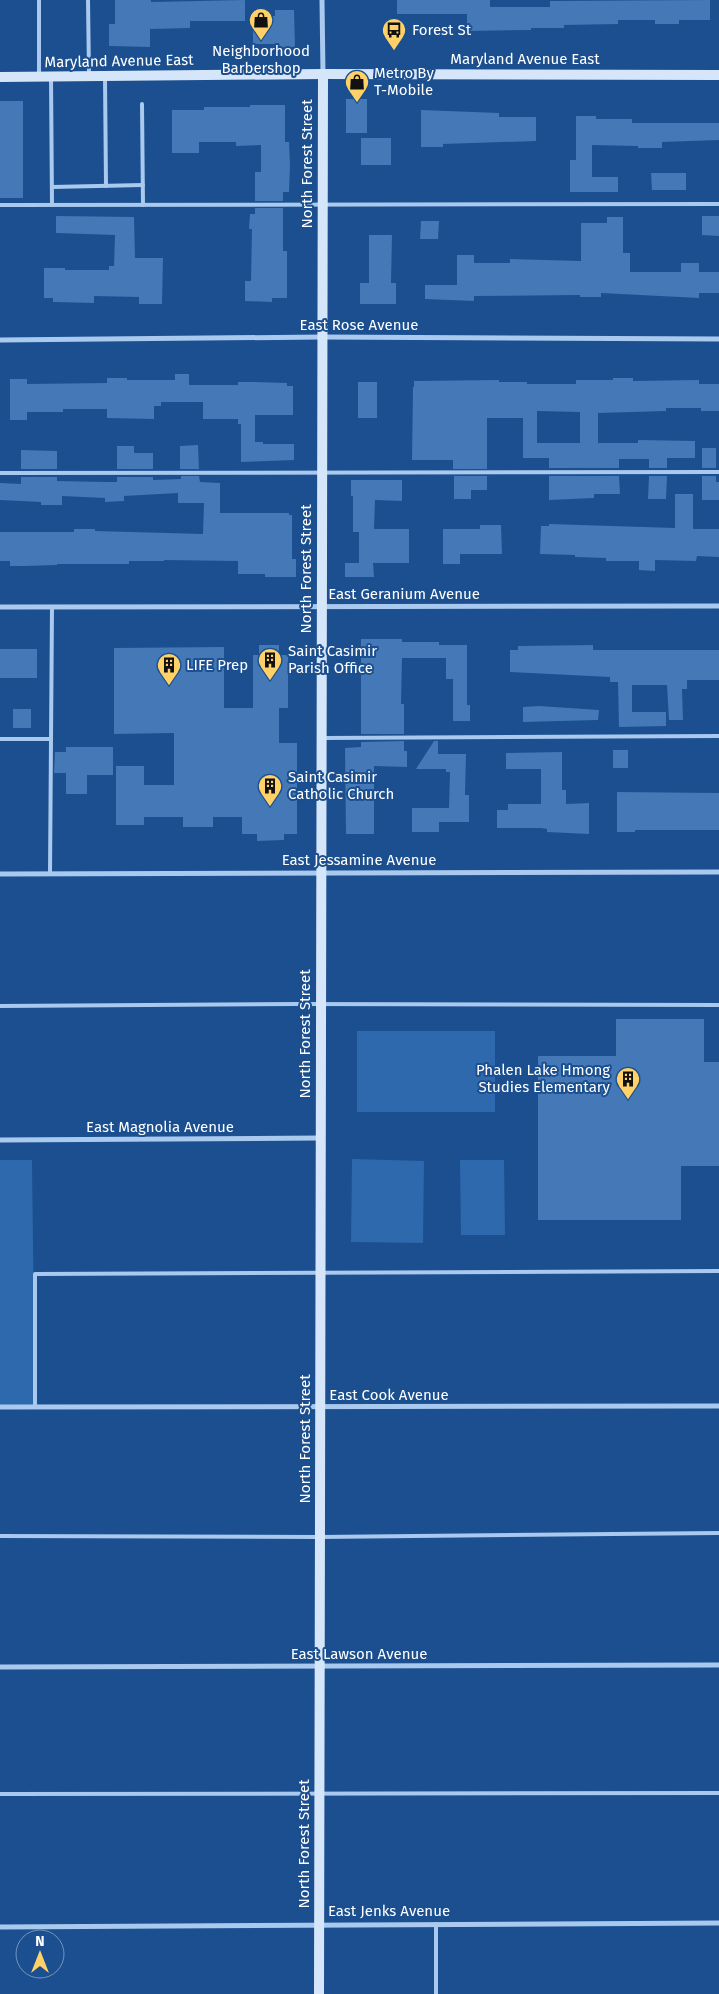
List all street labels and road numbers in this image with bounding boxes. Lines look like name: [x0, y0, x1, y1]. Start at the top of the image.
street label: Maryland Avenue East: [450, 50, 600, 68]
street label: Maryland Avenue East: [44, 51, 194, 71]
street label: North Forest Street: [298, 99, 316, 229]
street label: East Rose Avenue: [300, 316, 418, 334]
street label: North Forest Street: [297, 504, 315, 634]
street label: East Geranium Avenue: [328, 585, 480, 603]
street label: East Jessamine Avenue: [282, 851, 436, 869]
street label: North Forest Street: [296, 969, 314, 1099]
street label: East Magnolia Avenue: [86, 1118, 234, 1136]
street label: North Forest Street: [296, 1374, 314, 1504]
street label: East Cook Avenue: [329, 1386, 449, 1404]
street label: East Lawson Avenue: [291, 1645, 427, 1663]
street label: North Forest Street: [295, 1779, 313, 1909]
street label: East Jenks Avenue: [328, 1902, 450, 1920]

